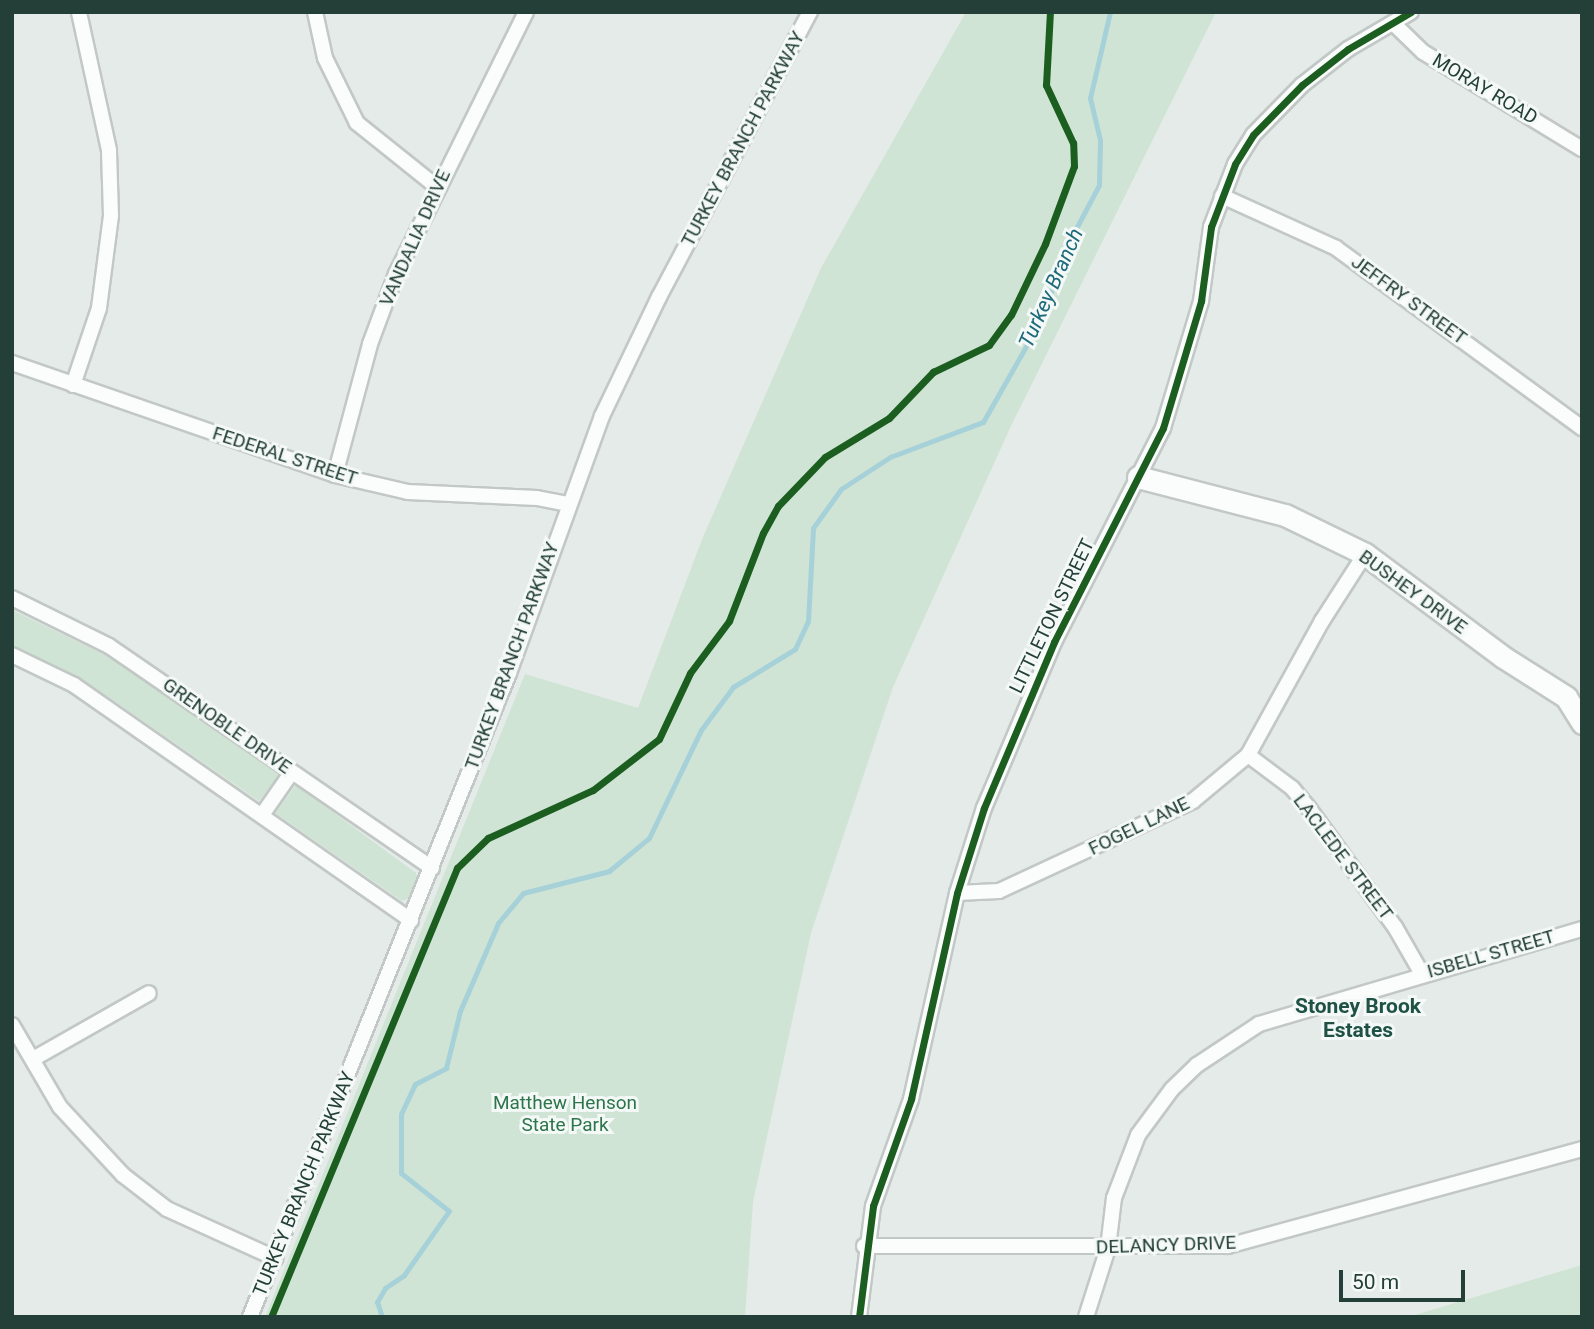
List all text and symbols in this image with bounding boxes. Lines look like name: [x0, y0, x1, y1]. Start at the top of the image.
street label: TURKEY BRANCH PARKWAY: [676, 27, 810, 251]
street label: MORAY ROAD: [1428, 49, 1542, 129]
street label: VANDALIA DRIVE: [375, 166, 455, 310]
water label: Turkey Branch: [1013, 224, 1089, 352]
street label: JEFFRY STREET: [1347, 250, 1471, 350]
street label: FEDERAL STREET: [210, 422, 360, 490]
street label: LITTLETON STREET: [1005, 535, 1099, 697]
street label: TURKEY BRANCH PARKWAY: [460, 539, 564, 773]
street label: BUSHEY DRIVE: [1354, 545, 1472, 639]
street label: GRENOBLE DRIVE: [158, 673, 296, 779]
street label: LACLEDE STREET: [1288, 790, 1398, 924]
street label: FOGEL LANE: [1085, 792, 1193, 860]
street label: ISBELL STREET: [1425, 925, 1557, 983]
district label: Stoney Brook Estates: [1295, 993, 1421, 1043]
street label: TURKEY BRANCH PARKWAY: [248, 1068, 360, 1300]
park label: Matthew Henson State Park: [493, 1092, 637, 1136]
street label: DELANCY DRIVE: [1095, 1231, 1237, 1259]
scale bar: [1342, 1256, 1468, 1300]
text: 50 m: [1352, 1270, 1399, 1294]

